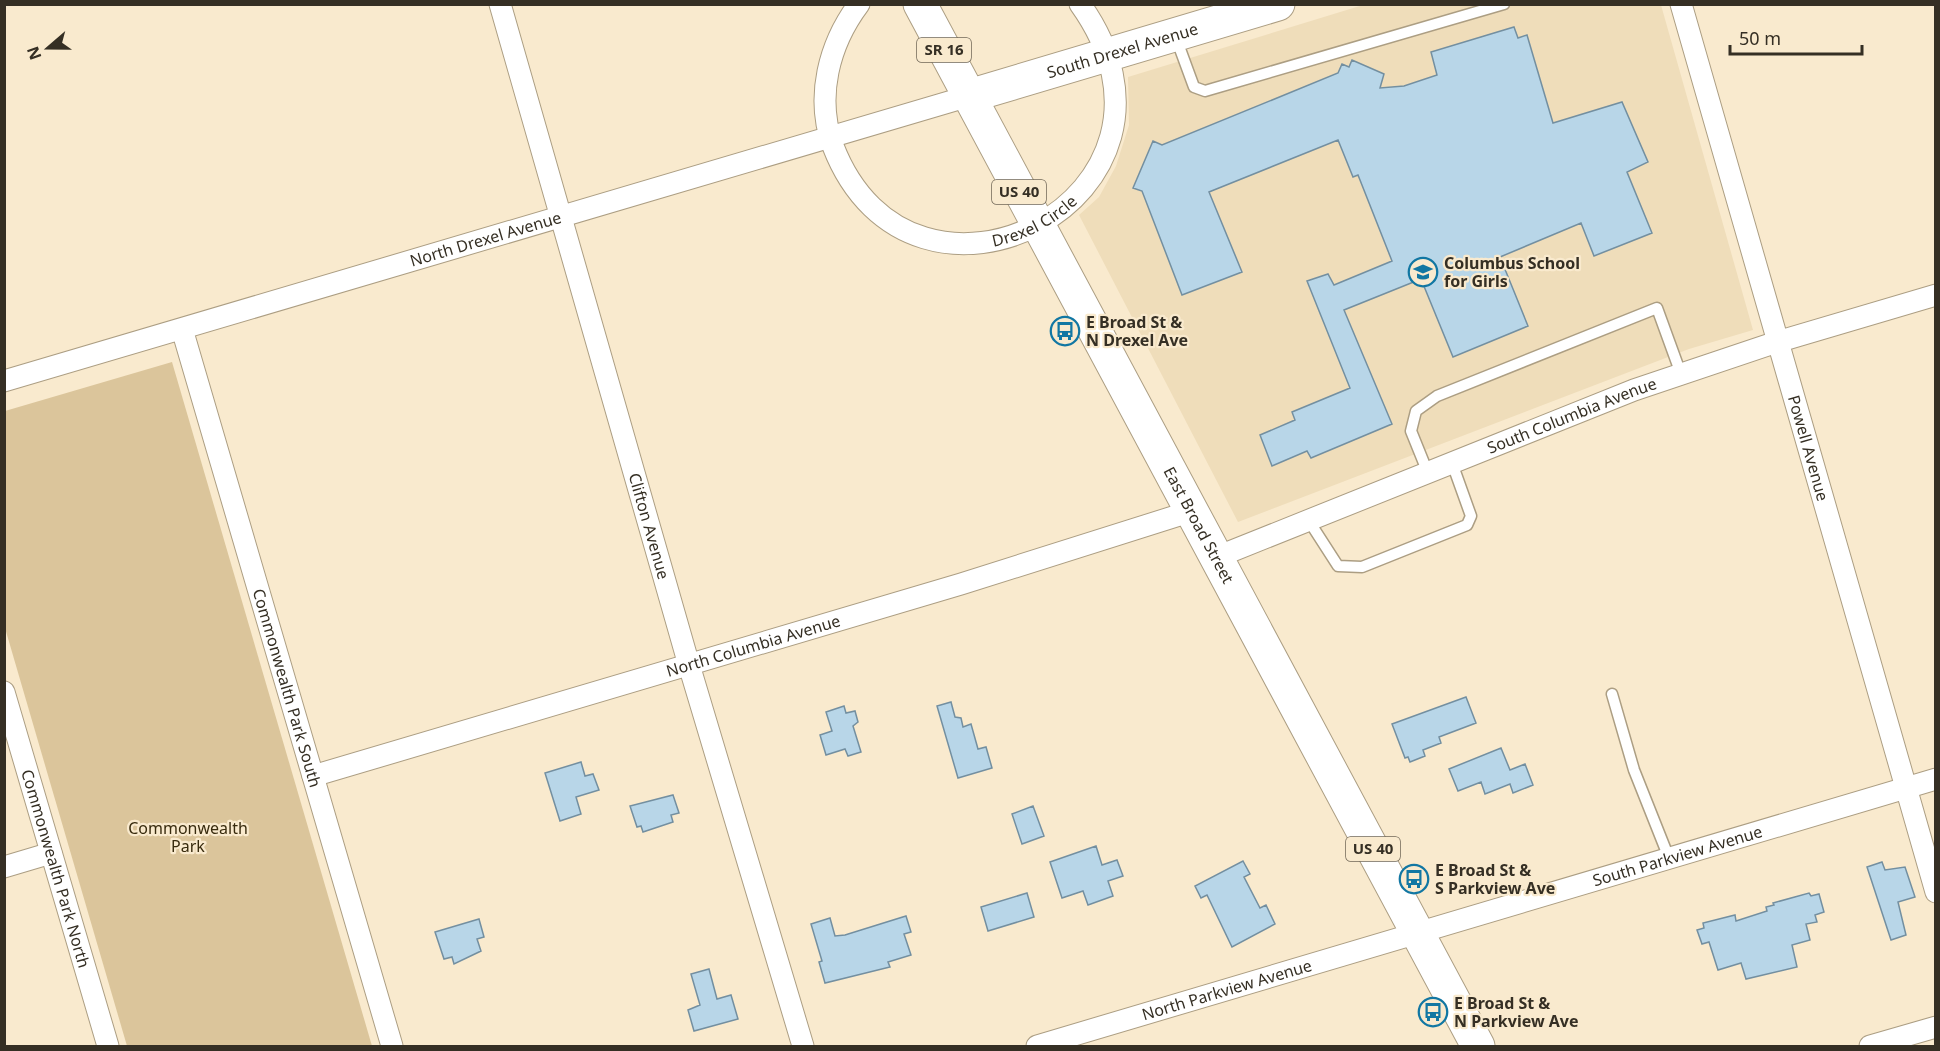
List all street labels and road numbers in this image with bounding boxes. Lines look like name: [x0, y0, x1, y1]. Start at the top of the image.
street label: South Drexel Avenue: [1044, 17, 1201, 83]
road number: SR 16: [917, 38, 971, 62]
road number: US 40: [992, 180, 1046, 204]
street label: Drexel Circle: [990, 190, 1082, 252]
street label: North Drexel Avenue: [407, 206, 564, 272]
street label: South Columbia Avenue: [1484, 372, 1659, 459]
street label: Powell Avenue: [1783, 392, 1834, 504]
street label: East Broad Street: [1159, 463, 1239, 588]
street label: Clifton Avenue: [624, 470, 675, 582]
street label: Commonwealth Park South: [248, 586, 327, 790]
street label: North Columbia Avenue: [663, 609, 843, 682]
street label: Commonwealth Park North: [16, 767, 95, 970]
street label: South Parkview Avenue: [1590, 820, 1765, 891]
road number: US 40: [1346, 837, 1400, 861]
street label: North Parkview Avenue: [1139, 954, 1314, 1025]

